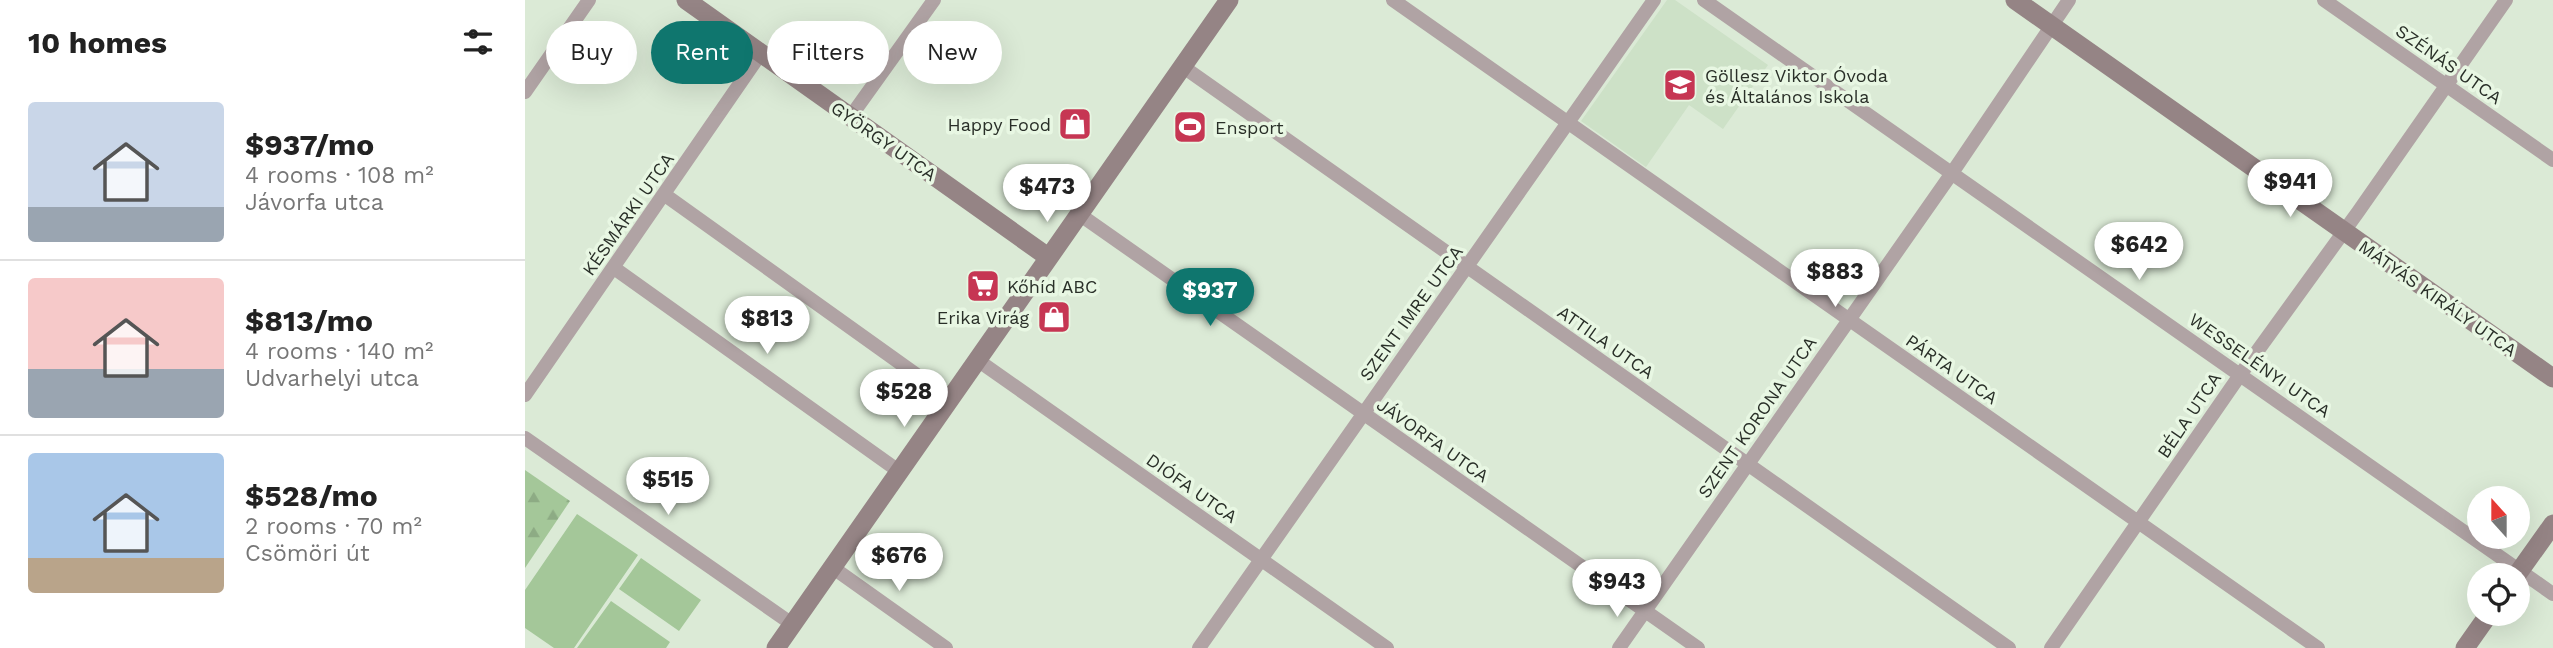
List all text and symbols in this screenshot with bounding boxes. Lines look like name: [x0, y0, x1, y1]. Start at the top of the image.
street label: SZÉNÁS UTCA: [2392, 20, 2506, 108]
chip: Buy: [546, 21, 637, 84]
chip: Rent: [651, 21, 753, 84]
chip: Filters: [767, 21, 889, 84]
chip: New: [903, 21, 1002, 84]
icon: filters: [459, 23, 497, 61]
text: 10 homes: [28, 25, 167, 60]
place label: Göllesz Viktor Óvoda és Általános Iskola: [1705, 65, 1888, 107]
school or university icon: Göllesz Viktor Óvoda és Általános Iskola: [1661, 66, 1699, 104]
street label: GYÖRGY UTCA: [827, 97, 941, 185]
shop icon: Happy Food: [1056, 105, 1094, 143]
sports icon: Ensport: [1171, 108, 1209, 146]
place label: Happy Food: [948, 114, 1051, 135]
place label: Ensport: [1215, 117, 1284, 138]
text: $937/mo: [245, 127, 374, 162]
icon: home: [84, 130, 168, 214]
street label: KÉSMÁRKI UTCA: [578, 149, 678, 279]
pin: $941: [2249, 160, 2331, 219]
text: 4 rooms · 108 m²: [245, 162, 434, 189]
pin: $473: [1006, 164, 1088, 224]
text: $941: [2263, 168, 2317, 195]
text: $473: [1019, 173, 1075, 200]
text: Jávorfa utca: [245, 189, 384, 216]
pin: $642: [2098, 222, 2180, 282]
text: $642: [2110, 231, 2168, 258]
street label: MÁTYÁS KIRÁLY UTCA: [2355, 236, 2521, 361]
street label: SZENT IMRE UTCA: [1355, 241, 1467, 385]
pin: $883: [1794, 250, 1876, 309]
text: $883: [1806, 258, 1864, 285]
supermarket icon: Kőhíd ABC: [964, 267, 1002, 305]
pin: $937: [1169, 268, 1251, 328]
place label: Kőhíd ABC: [1007, 276, 1097, 297]
text: $937: [1182, 277, 1238, 304]
pin: $813: [726, 296, 808, 356]
shop icon: Erika Virág: [1035, 298, 1073, 336]
street label: ATTILA UTCA: [1554, 301, 1658, 383]
text: $813/mo: [245, 303, 373, 338]
text: $813: [741, 305, 793, 332]
icon: home: [84, 306, 168, 390]
place label: Erika Virág: [937, 307, 1029, 328]
street label: WESSELÉNYI UTCA: [2185, 308, 2335, 422]
street label: PÁRTA UTCA: [1902, 330, 2002, 409]
street label: SZENT KORONA UTCA: [1693, 332, 1821, 502]
text: 4 rooms · 140 m²: [245, 338, 433, 365]
text: Udvarhelyi utca: [245, 365, 419, 392]
street label: BÉLA UTCA: [2153, 368, 2225, 462]
pin: $528: [863, 370, 945, 429]
text: $528: [876, 378, 932, 405]
street label: JÁVORFA UTCA: [1373, 394, 1493, 486]
street label: DIÓFA UTCA: [1142, 449, 1242, 527]
pin: $515: [627, 458, 709, 517]
text: $515: [642, 466, 694, 493]
text: $528/mo: [245, 478, 378, 513]
icon: home: [84, 481, 168, 565]
north arrow: [2467, 486, 2531, 550]
map controls: [2467, 486, 2530, 626]
text: 2 rooms · 70 m²: [245, 513, 422, 540]
pin: $676: [858, 534, 940, 593]
text: Csömöri út: [245, 540, 370, 567]
text: $676: [871, 542, 927, 569]
pin: $943: [1576, 560, 1658, 619]
button: locate: [2467, 563, 2530, 626]
text: $943: [1588, 568, 1646, 595]

